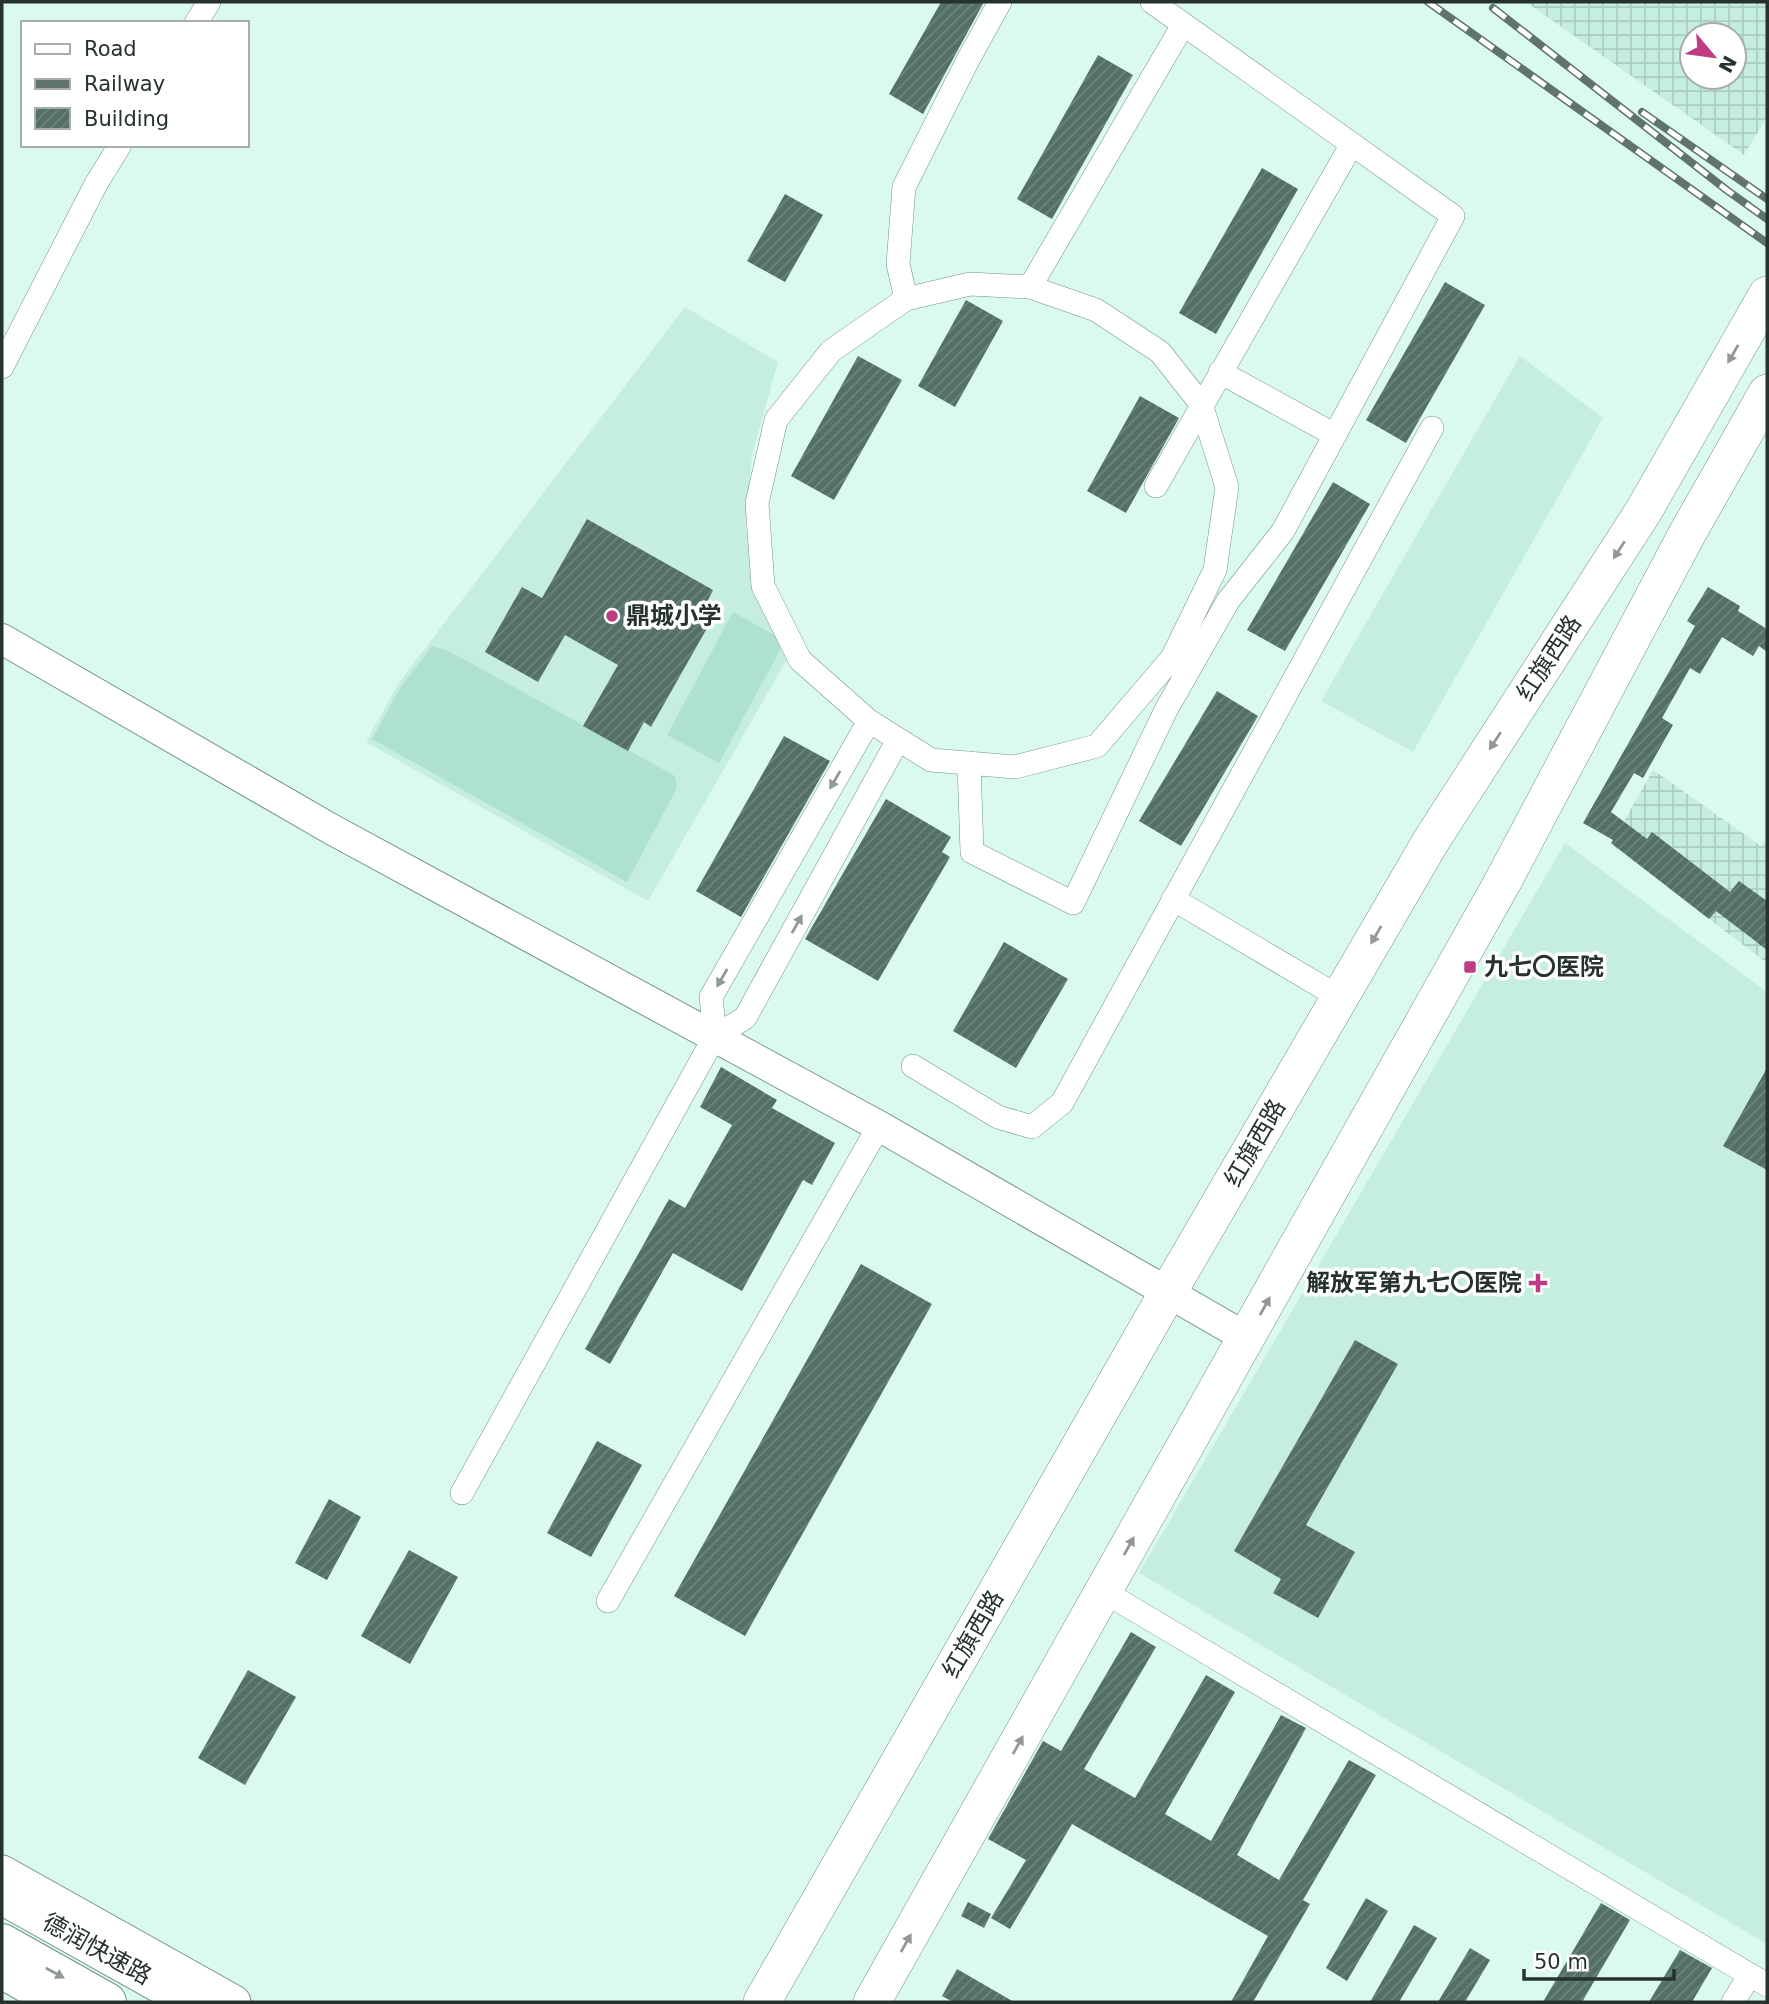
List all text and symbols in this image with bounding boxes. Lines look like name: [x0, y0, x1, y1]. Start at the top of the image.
legend: [21, 21, 248, 147]
north arrow: [1678, 21, 1748, 91]
text: Road: [84, 37, 137, 61]
text: N: [1714, 52, 1741, 77]
text: Railway: [84, 72, 165, 96]
text: Building: [84, 107, 169, 131]
one-way arrow: [1727, 344, 1740, 363]
one-way arrow: [1612, 540, 1625, 560]
place label: 鼎城小学: [626, 602, 722, 630]
marker: 鼎城小学: [604, 608, 620, 624]
street label: 红旗西路: [1511, 610, 1587, 706]
one-way arrow: [1489, 732, 1502, 751]
one-way arrow: [829, 770, 841, 790]
one-way arrow: [790, 914, 802, 934]
one-way arrow: [1369, 925, 1382, 944]
place label: 九七〇医院: [1484, 953, 1604, 981]
marker: 九七〇医院: [1462, 959, 1478, 975]
one-way arrow: [716, 968, 728, 987]
street label: 红旗西路: [1219, 1094, 1291, 1192]
place label: 解放军第九七〇医院: [1306, 1269, 1522, 1297]
marker: 解放军第九七〇医院: [1528, 1273, 1548, 1293]
one-way arrow: [1259, 1296, 1271, 1315]
one-way arrow: [1123, 1537, 1135, 1556]
street label: 红旗西路: [937, 1585, 1009, 1683]
one-way arrow: [1012, 1735, 1024, 1754]
street label: 德润快速路: [38, 1908, 156, 1990]
one-way arrow: [900, 1933, 912, 1952]
scale bar: [1524, 1938, 1674, 1982]
text: 50 m: [1534, 1950, 1588, 1974]
one-way arrow: [45, 1967, 64, 1979]

